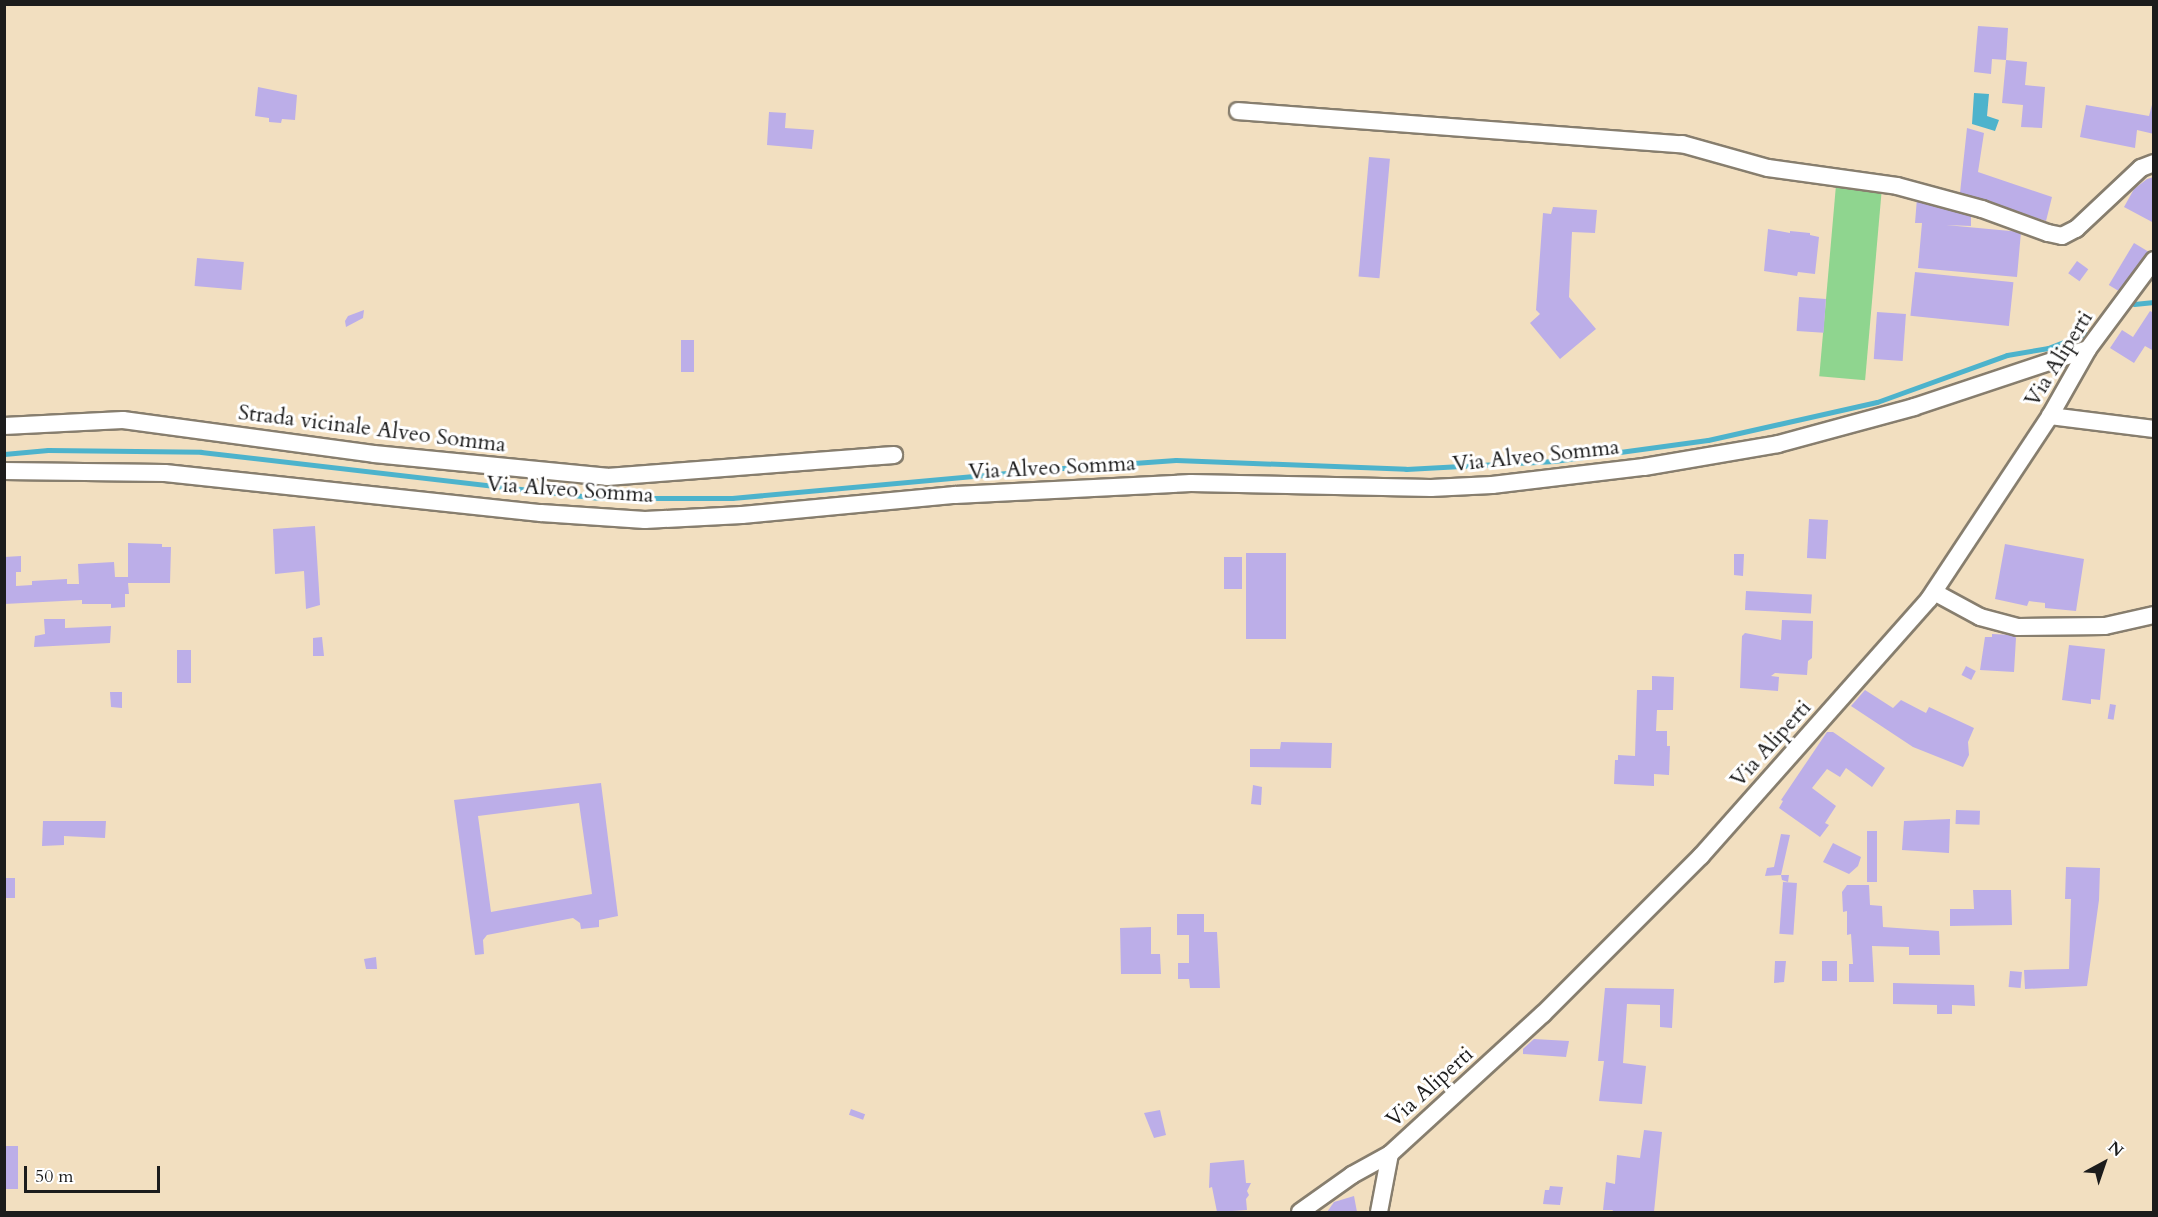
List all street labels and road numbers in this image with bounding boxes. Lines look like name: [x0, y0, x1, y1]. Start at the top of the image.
street label: Via Aliperti: [2019, 306, 2099, 412]
street label: Strada vicinale Alveo Somma: [237, 399, 507, 459]
street label: Via Alveo Somma: [1451, 434, 1621, 478]
street label: Via Alveo Somma: [968, 450, 1136, 486]
street label: Via Alveo Somma: [485, 471, 655, 509]
street label: Via Aliperti: [1725, 695, 1817, 793]
street label: Via Aliperti: [1381, 1041, 1479, 1133]

